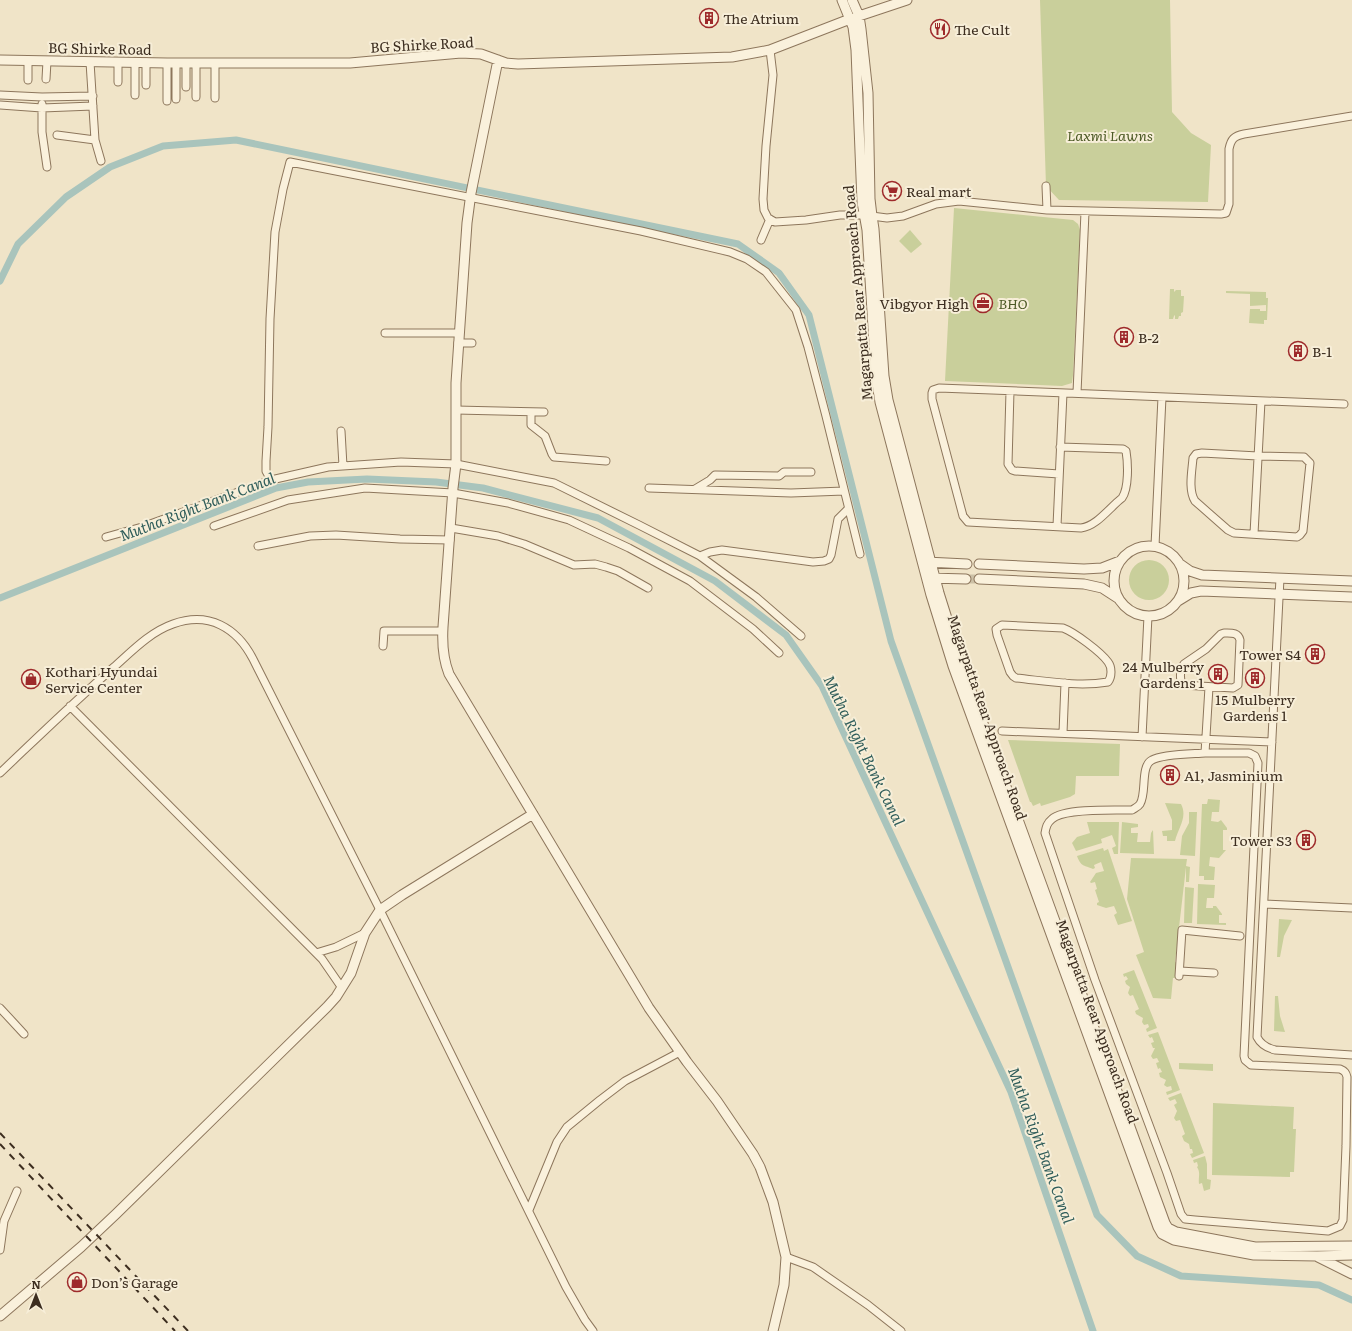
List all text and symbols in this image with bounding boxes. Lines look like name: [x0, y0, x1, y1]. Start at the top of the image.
building icon: The Atrium: [698, 7, 720, 29]
place label: The Atrium: [723, 8, 799, 28]
restaurant icon: The Cult: [929, 18, 951, 40]
place label: The Cult: [954, 19, 1010, 39]
street label: BG Shirke Road: [370, 31, 475, 57]
street label: BG Shirke Road: [48, 37, 152, 59]
park label: Laxmi Lawns: [1067, 125, 1153, 145]
supermarket icon: Real mart: [881, 180, 903, 202]
place label: Real mart: [906, 181, 972, 201]
street label: Magarpatta Rear Approach Road: [838, 184, 876, 402]
office icon: Vibgyor High: [972, 292, 994, 314]
place label: Vibgyor High: [880, 293, 969, 313]
park label: BHO: [998, 293, 1028, 313]
building icon: B-2: [1113, 326, 1135, 348]
place label: B-2: [1138, 327, 1159, 347]
building icon: B-1: [1287, 340, 1309, 362]
place label: B-1: [1312, 341, 1332, 361]
water label: Mutha Right Bank Canal: [116, 465, 279, 546]
street label: Magarpatta Rear Approach Road: [943, 612, 1033, 823]
building icon: Tower S4: [1304, 643, 1326, 665]
place label: Tower S4: [1239, 644, 1301, 664]
place label: 24 Mulberry Gardens 1: [1123, 656, 1205, 692]
place label: Kothari Hyundai Service Center: [45, 661, 158, 697]
building icon: 24 Mulberry Gardens 1: [1207, 663, 1229, 685]
building icon: 15 Mulberry Gardens 1: [1244, 667, 1266, 689]
shop icon: Kothari Hyundai Service Center: [20, 668, 42, 690]
water label: Mutha Right Bank Canal: [819, 671, 912, 830]
place label: 15 Mulberry Gardens 1: [1215, 689, 1296, 725]
building icon: A1, Jasminium: [1159, 764, 1181, 786]
place label: A1, Jasminium: [1184, 765, 1283, 785]
building icon: Tower S3: [1295, 829, 1317, 851]
place label: Tower S3: [1230, 830, 1292, 850]
street label: Magarpatta Rear Approach Road: [1052, 916, 1145, 1126]
water label: Mutha Right Bank Canal: [1003, 1064, 1081, 1227]
shop icon: Don’s Garage: [66, 1271, 88, 1293]
place label: Don’s Garage: [91, 1272, 178, 1292]
north arrow: [16, 1275, 56, 1315]
text: N: [31, 1276, 41, 1292]

